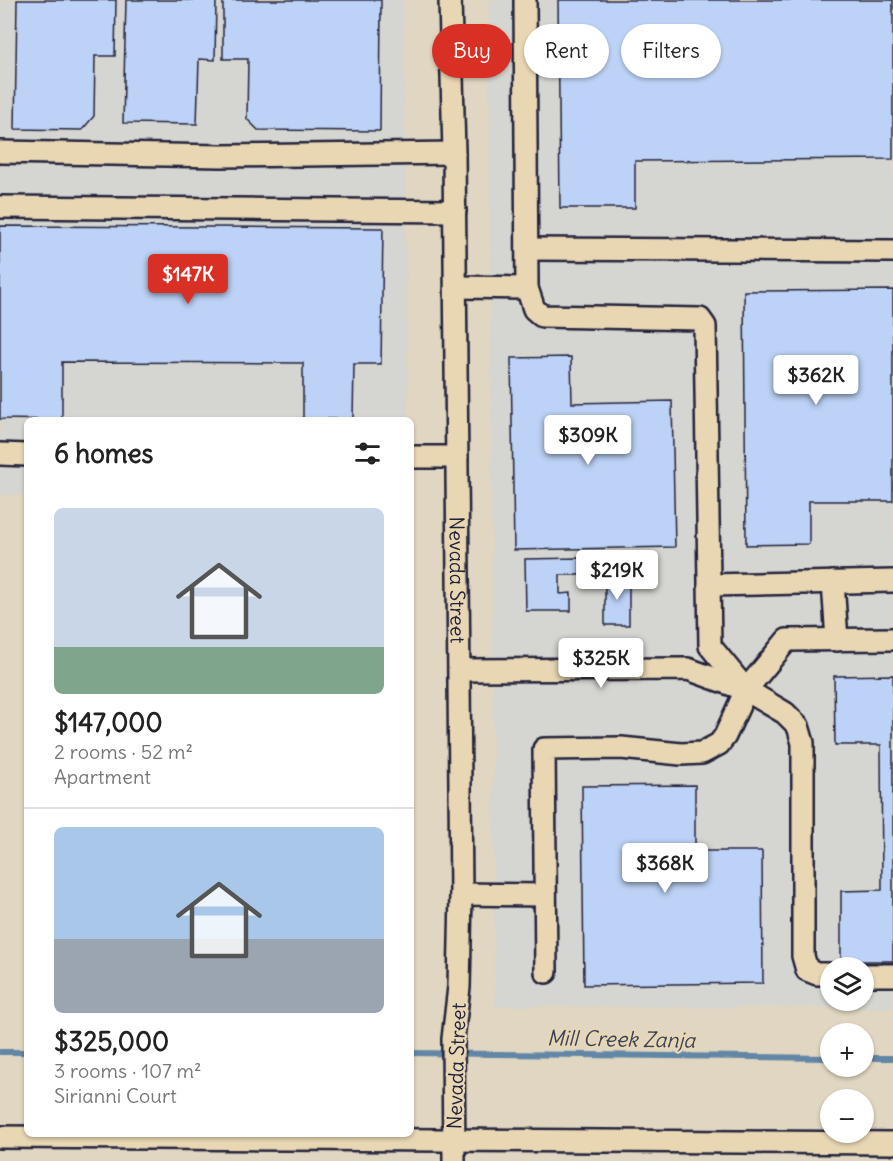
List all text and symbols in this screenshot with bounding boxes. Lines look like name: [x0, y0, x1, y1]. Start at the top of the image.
chip: Buy: [432, 24, 512, 78]
chip: Rent: [524, 24, 609, 78]
chip: Filters: [621, 24, 721, 78]
pin: $147K: [146, 254, 230, 305]
text: $147K: [162, 261, 214, 286]
pin: $362K: [774, 355, 858, 406]
text: $362K: [787, 362, 845, 387]
pin: $309K: [546, 415, 630, 466]
text: $309K: [558, 422, 618, 447]
text: 6 homes: [54, 437, 153, 470]
icon: filters: [351, 437, 384, 470]
street label: Nevada Street: [445, 516, 471, 644]
icon: home: [165, 547, 273, 655]
pin: $219K: [575, 550, 659, 601]
text: $219K: [590, 557, 644, 582]
pin: $325K: [559, 638, 643, 689]
text: $325K: [572, 645, 630, 670]
text: $147,000: [54, 706, 163, 739]
text: 2 rooms · 52 m²: [54, 739, 193, 764]
text: Apartment: [54, 764, 151, 789]
pin: $368K: [623, 843, 707, 894]
text: $368K: [636, 850, 694, 875]
icon: home: [165, 866, 273, 974]
map controls: [820, 957, 874, 1143]
button: layers: [820, 957, 874, 1011]
street label: Nevada Street: [441, 1002, 471, 1130]
button: +: [820, 1023, 874, 1077]
water label: Mill Creek Zanja: [547, 1024, 696, 1054]
text: $325,000: [54, 1025, 169, 1058]
text: 3 rooms · 107 m²: [54, 1058, 202, 1083]
text: Sirianni Court: [54, 1083, 177, 1108]
button: −: [820, 1089, 874, 1143]

